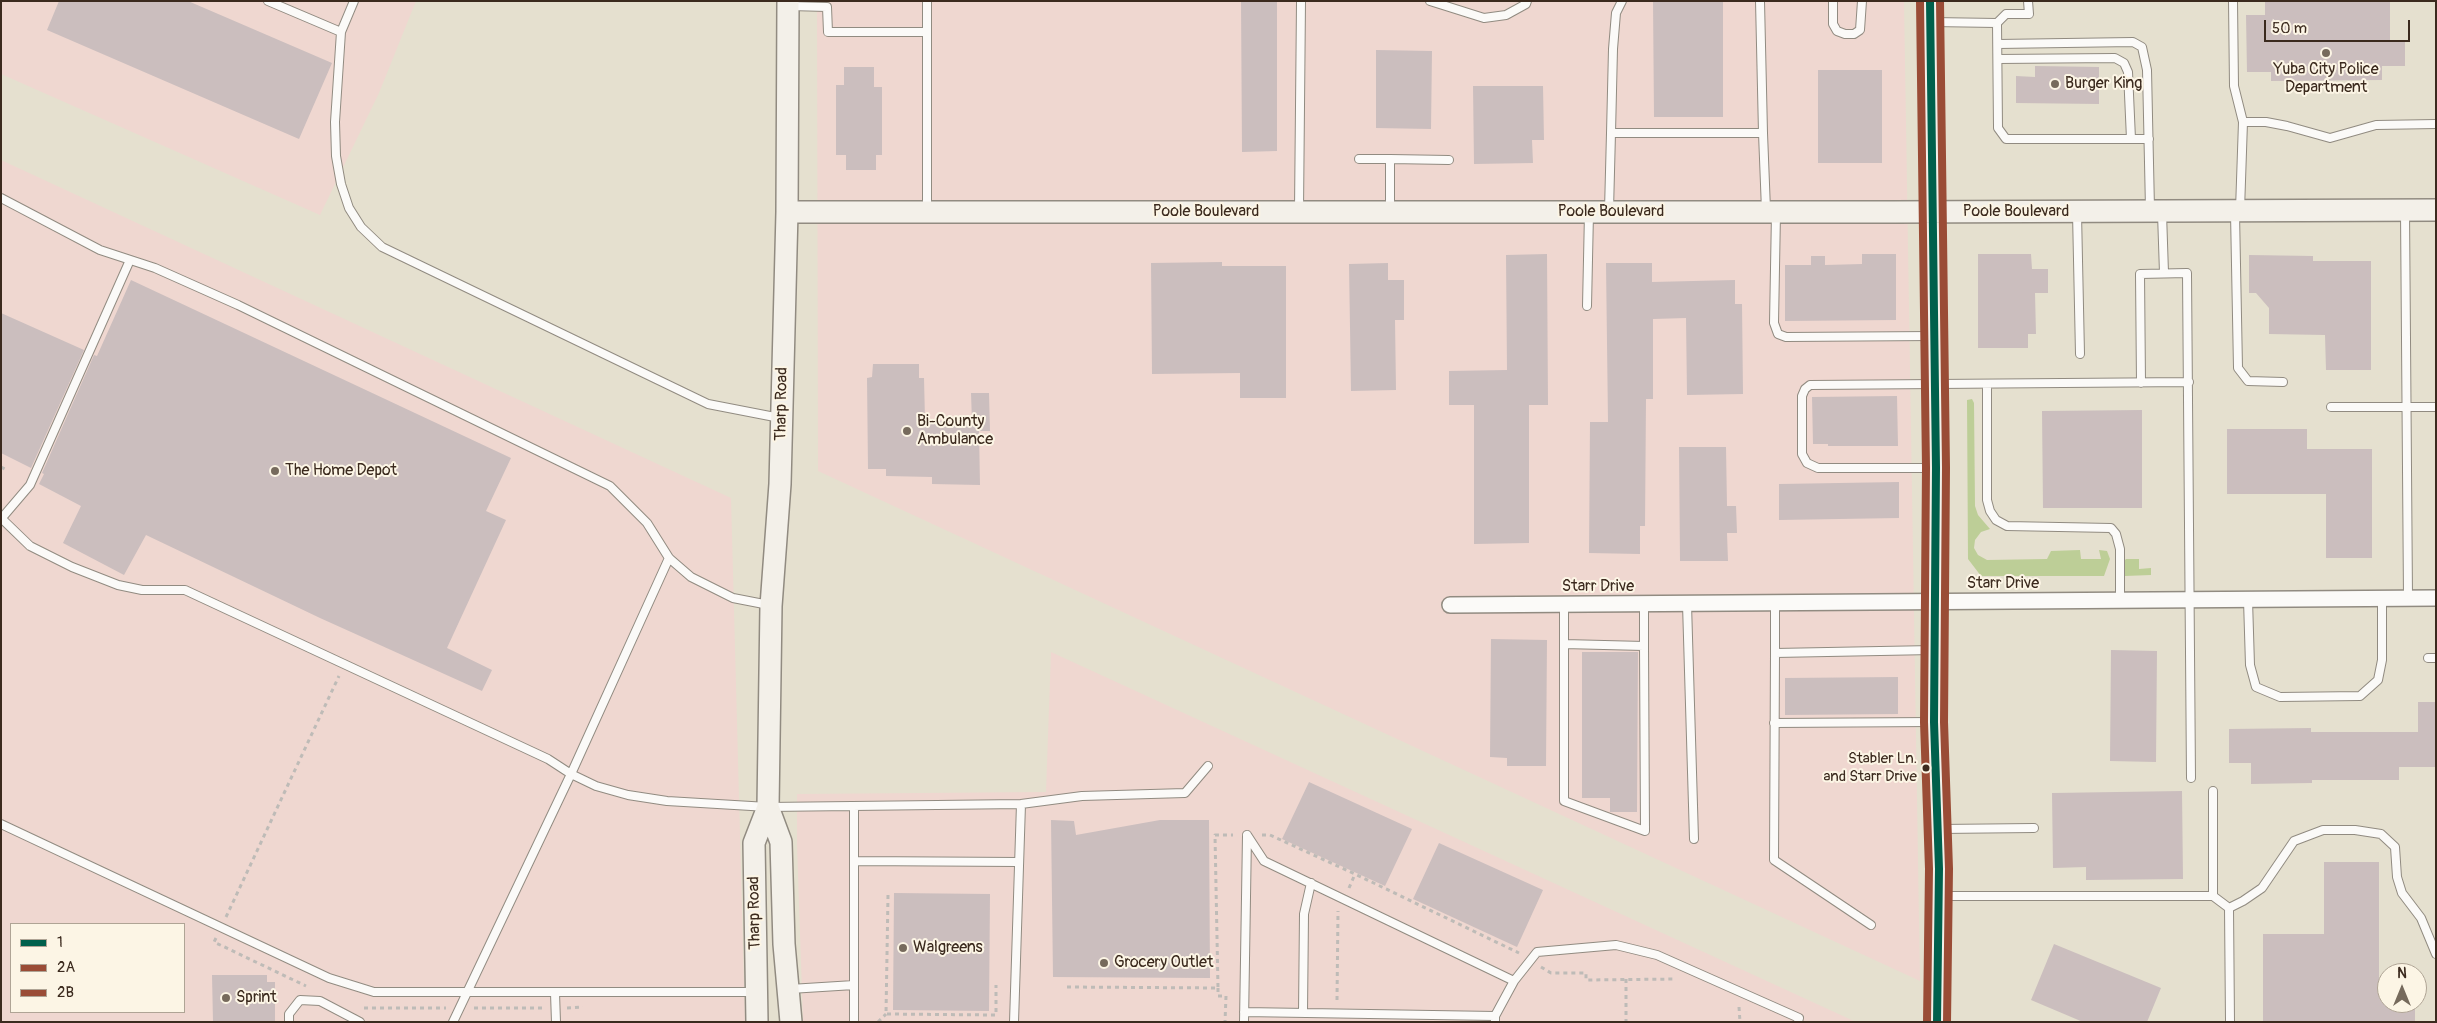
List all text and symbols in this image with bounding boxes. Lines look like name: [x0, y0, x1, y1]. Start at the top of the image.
scale bar: [2267, 10, 2413, 42]
text: 50 m: [2272, 19, 2307, 38]
marker: Yuba City Police Department: [2320, 47, 2332, 59]
place label: Yuba City Police Department: [2273, 60, 2379, 98]
place label: Burger King: [2065, 74, 2142, 94]
marker: Burger King: [2049, 78, 2061, 90]
street label: Poole Boulevard: [1153, 202, 1259, 222]
street label: Poole Boulevard: [1558, 202, 1664, 222]
street label: Poole Boulevard: [1963, 202, 2069, 222]
street label: Tharp Road: [772, 367, 792, 441]
place label: Bi-County Ambulance: [917, 412, 993, 450]
marker: Bi-County Ambulance: [901, 425, 913, 437]
place label: The Home Depot: [285, 461, 397, 481]
marker: The Home Depot: [269, 465, 281, 477]
street label: Starr Drive: [1967, 574, 2039, 594]
street label: Starr Drive: [1562, 577, 1634, 597]
place label: Stabler Ln. and Starr Drive: [1824, 750, 1917, 785]
marker: Stabler Ln. and Starr Drive: [1921, 763, 1931, 773]
street label: Tharp Road: [745, 876, 765, 950]
legend: [10, 923, 185, 1013]
text: 1: [57, 933, 63, 952]
place label: Walgreens: [913, 938, 983, 958]
marker: Walgreens: [897, 942, 909, 954]
place label: Grocery Outlet: [1114, 953, 1213, 973]
marker: Grocery Outlet: [1098, 957, 1110, 969]
text: 2A: [57, 958, 75, 977]
north arrow: [2377, 963, 2427, 1013]
text: N: [2397, 965, 2407, 982]
text: 2B: [57, 983, 74, 1002]
place label: Sprint: [236, 988, 277, 1008]
marker: Sprint: [220, 992, 232, 1004]

